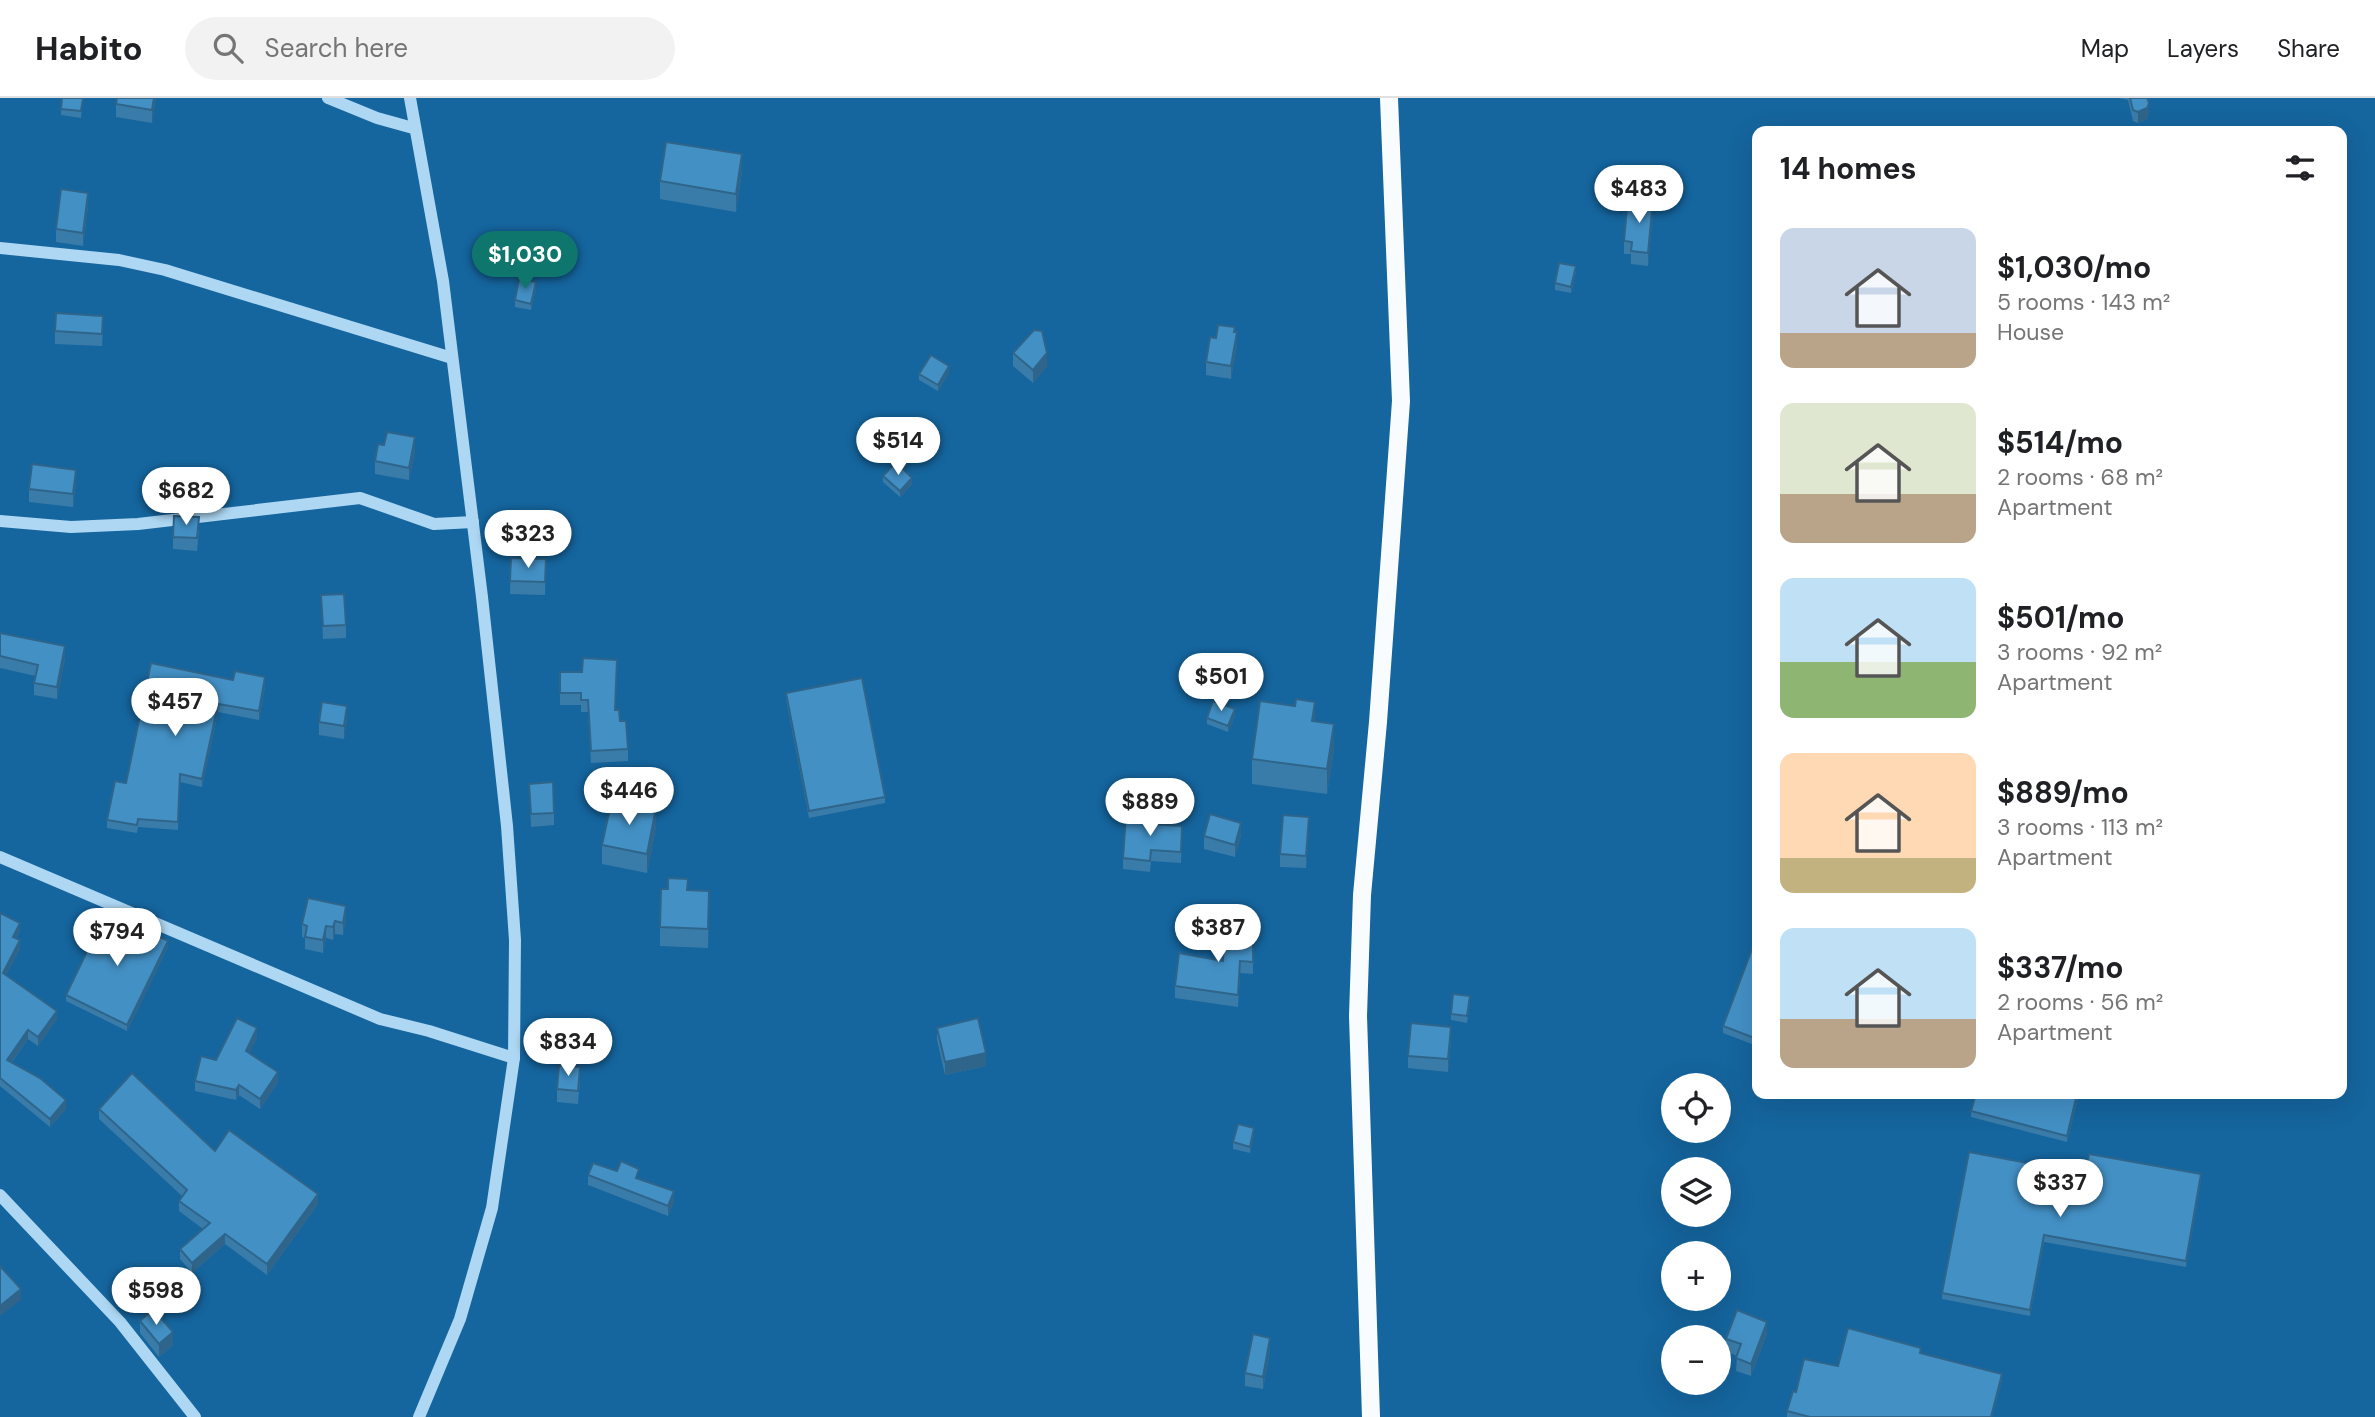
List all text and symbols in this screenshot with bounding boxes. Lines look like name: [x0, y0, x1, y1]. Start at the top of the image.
search box: [185, 17, 675, 80]
text: Habito: [35, 27, 143, 70]
icon: search: [209, 29, 247, 67]
text: Search here: [265, 31, 408, 65]
text: Map: [2081, 33, 2129, 64]
text: Layers: [2167, 33, 2239, 64]
text: Share: [2277, 33, 2340, 64]
text: 14 homes: [1780, 149, 1917, 188]
icon: filters: [2281, 149, 2319, 187]
pin: $483: [1598, 166, 1680, 225]
text: $483: [1610, 173, 1668, 203]
pin: $1,030: [468, 232, 582, 291]
text: $1,030: [488, 239, 562, 269]
text: $1,030/mo: [1997, 248, 2151, 287]
icon: home: [1836, 256, 1920, 340]
text: 5 rooms · 143 m²: [1997, 287, 2170, 317]
text: House: [1997, 317, 2064, 347]
pin: $514: [857, 418, 939, 477]
text: $514/mo: [1997, 423, 2123, 462]
text: $514: [872, 425, 924, 455]
icon: home: [1836, 431, 1920, 515]
text: 2 rooms · 68 m²: [1997, 462, 2163, 492]
pin: $682: [145, 468, 227, 527]
text: $682: [158, 475, 214, 505]
text: Apartment: [1997, 492, 2112, 522]
pin: $323: [487, 510, 569, 570]
text: $323: [501, 518, 555, 548]
text: $501/mo: [1997, 598, 2125, 637]
icon: home: [1836, 606, 1920, 690]
text: 3 rooms · 92 m²: [1997, 637, 2162, 667]
pin: $501: [1180, 654, 1262, 713]
text: $501: [1195, 661, 1247, 691]
text: Apartment: [1997, 667, 2112, 697]
pin: $457: [134, 678, 216, 738]
text: $457: [147, 686, 203, 716]
pin: $446: [588, 768, 670, 827]
text: $889/mo: [1997, 773, 2129, 812]
text: $446: [600, 775, 658, 805]
pin: $889: [1109, 778, 1191, 838]
icon: home: [1836, 781, 1920, 865]
text: $889: [1121, 786, 1179, 816]
text: 3 rooms · 113 m²: [1997, 812, 2163, 842]
text: Apartment: [1997, 842, 2112, 872]
pin: $387: [1177, 904, 1259, 964]
pin: $794: [76, 908, 158, 968]
text: $387: [1191, 912, 1245, 942]
text: $794: [89, 916, 145, 946]
text: $337/mo: [1997, 948, 2124, 987]
icon: home: [1836, 956, 1920, 1040]
text: 2 rooms · 56 m²: [1997, 987, 2163, 1017]
text: Apartment: [1997, 1017, 2112, 1047]
pin: $834: [527, 1018, 609, 1078]
text: $834: [539, 1026, 597, 1056]
map controls: [1661, 1073, 1731, 1395]
button: locate: [1661, 1073, 1731, 1143]
button: layers: [1661, 1157, 1731, 1227]
pin: $337: [2019, 1160, 2101, 1219]
text: $337: [2033, 1167, 2087, 1197]
button: +: [1661, 1241, 1731, 1311]
pin: $598: [115, 1268, 197, 1327]
text: $598: [128, 1275, 184, 1305]
button: −: [1661, 1325, 1731, 1395]

